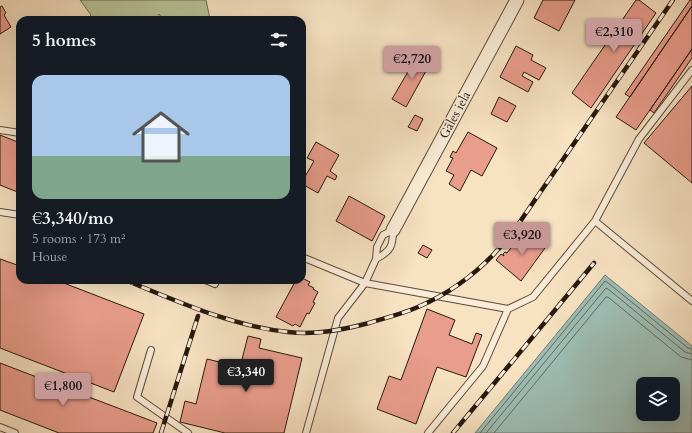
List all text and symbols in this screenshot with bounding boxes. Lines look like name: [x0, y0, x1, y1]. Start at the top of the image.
pin: €2,310: [581, 19, 647, 53]
text: €2,310: [595, 23, 633, 41]
text: 5 homes: [32, 29, 96, 52]
icon: filters: [268, 29, 290, 51]
pin: €2,720: [379, 46, 445, 80]
text: €2,720: [393, 50, 431, 68]
street label: Gāles iela: [435, 88, 475, 142]
icon: home: [125, 101, 197, 173]
text: €3,340/mo: [32, 207, 114, 230]
pin: €3,920: [489, 222, 555, 256]
text: €3,920: [503, 226, 541, 244]
text: 5 rooms · 173 m²: [32, 230, 125, 248]
text: House: [32, 248, 67, 266]
pin: €3,340: [213, 359, 279, 393]
text: €3,340: [227, 363, 265, 381]
pin: €1,800: [30, 373, 96, 407]
text: €1,800: [44, 377, 82, 395]
map controls: [636, 377, 680, 421]
button: layers: [636, 377, 680, 421]

